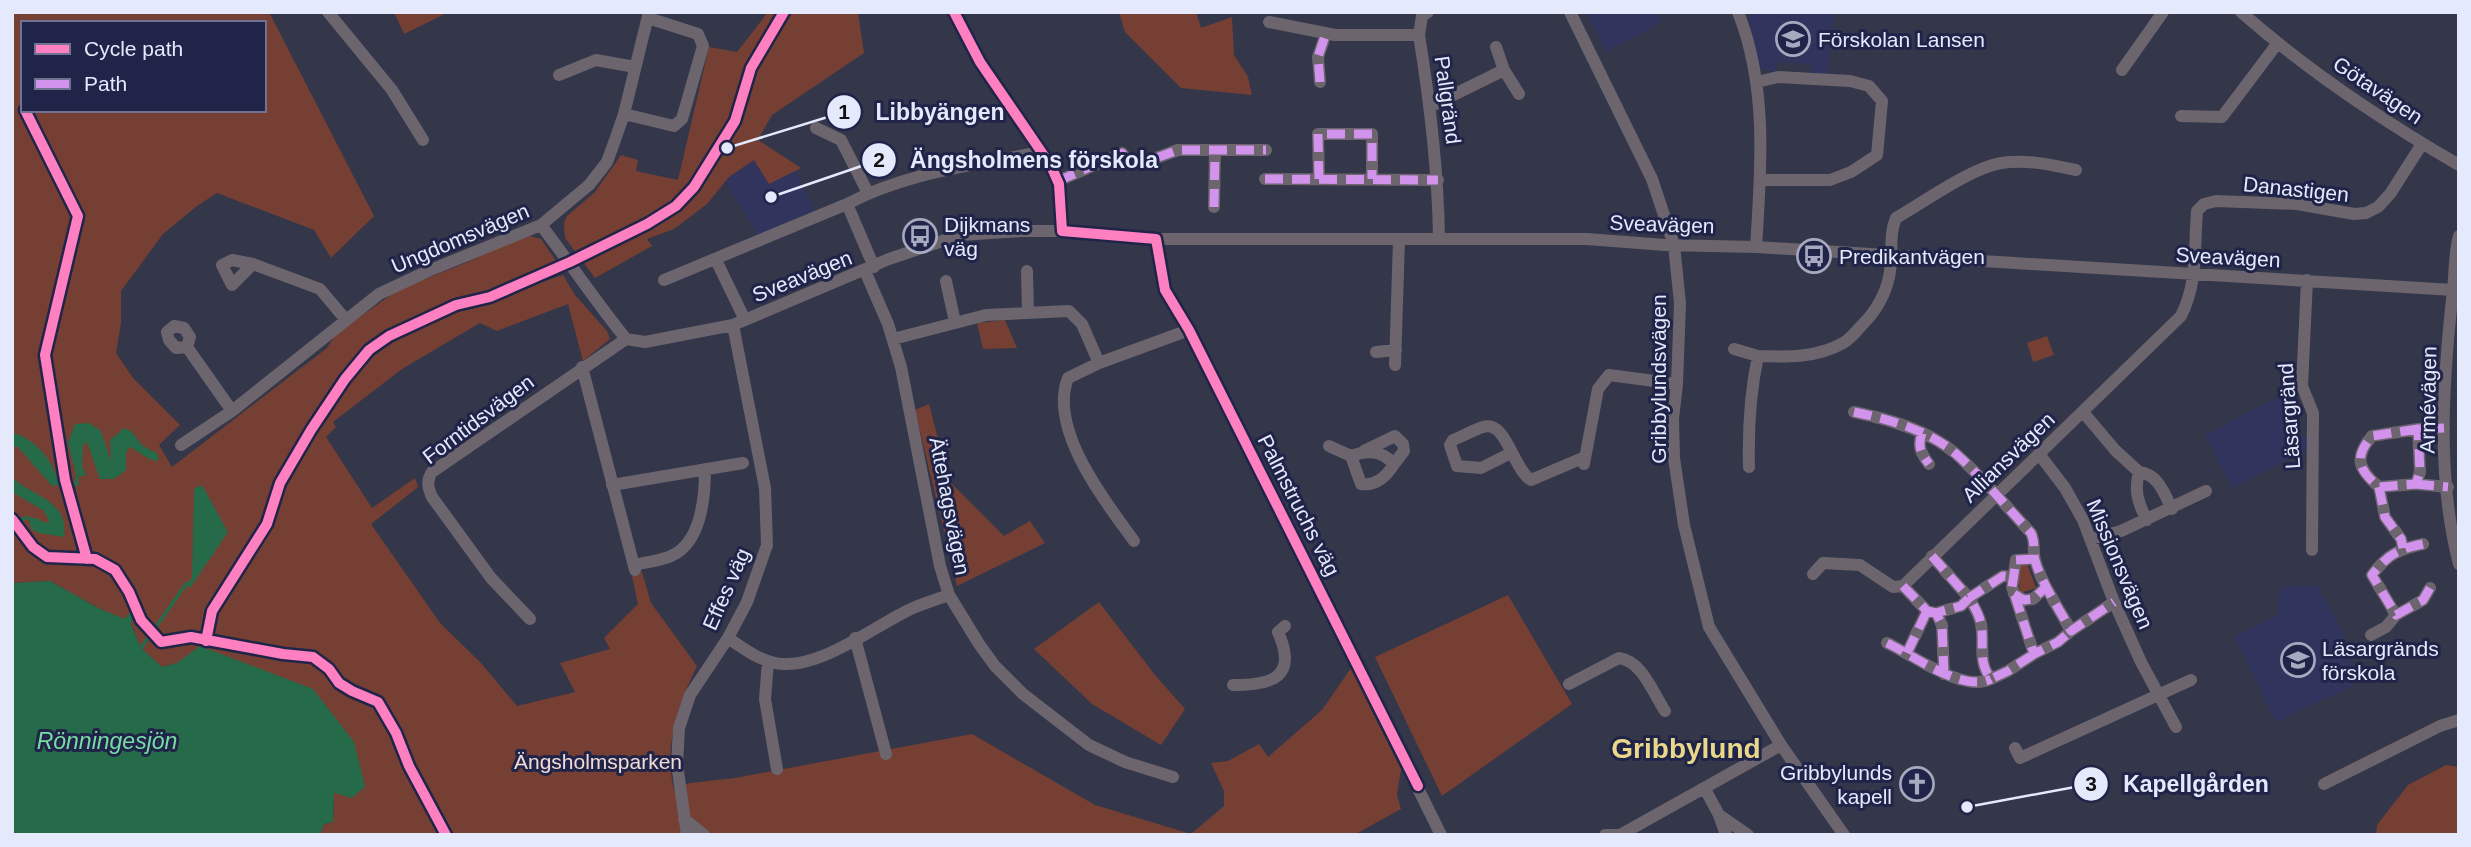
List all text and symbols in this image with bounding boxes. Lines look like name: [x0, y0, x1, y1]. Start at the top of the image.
school or university icon: Förskolan Lansen: [1774, 20, 1812, 58]
legend: [21, 21, 266, 112]
place label: Förskolan Lansen: [1818, 28, 1985, 51]
text: Cycle path: [84, 37, 183, 60]
street label: Götavägen: [2329, 52, 2427, 128]
street label: Pallgränd: [1430, 54, 1466, 146]
text: Path: [84, 72, 127, 95]
callout: Libbyängen: [826, 90, 1019, 134]
text: Libbyängen: [875, 99, 1005, 125]
text: 1: [838, 100, 850, 123]
callout: Ängsholmens förskola: [862, 138, 1172, 182]
text: Ängsholmens förskola: [910, 147, 1158, 173]
text: 2: [873, 148, 885, 171]
street label: Danastigen: [2242, 172, 2350, 206]
street label: Ungdomsvägen: [388, 199, 532, 277]
street label: Sveavägen: [1609, 211, 1715, 237]
place label: Dijkmans väg: [944, 213, 1030, 260]
bus stop icon: Dijkmans väg: [901, 217, 939, 255]
bus stop icon: Predikantvägen: [1795, 237, 1833, 275]
street label: Sveavägen: [2175, 243, 2281, 271]
place label: Predikantvägen: [1839, 245, 1985, 268]
street label: Sveavägen: [749, 246, 855, 306]
street label: Gribbylundsvägen: [1647, 294, 1670, 464]
street label: Armévägen: [2416, 346, 2440, 454]
street label: Läsargränd: [2274, 362, 2304, 470]
street label: Forntidsvägen: [418, 370, 538, 468]
street label: Alliansvägen: [1957, 407, 2059, 507]
street label: Palmstruchs väg: [1254, 431, 1344, 579]
street label: Ättehagsvägen: [925, 435, 975, 577]
street label: Missionsvägen: [2082, 496, 2158, 632]
street label: Effes väg: [698, 545, 754, 633]
place label: Läsargränds förskola: [2322, 637, 2439, 684]
school or university icon: Läsargränds förskola: [2279, 641, 2317, 679]
water label: Rönningesjön: [37, 728, 177, 754]
district label: Gribbylund: [1611, 733, 1761, 764]
park label: Ängsholmsparken: [514, 750, 682, 773]
place label: Gribbylunds kapell: [1780, 761, 1892, 808]
callout: Kapellgården: [2074, 762, 2282, 806]
church icon: Gribbylunds kapell: [1898, 765, 1936, 803]
text: Kapellgården: [2123, 771, 2269, 797]
text: 3: [2085, 772, 2097, 795]

